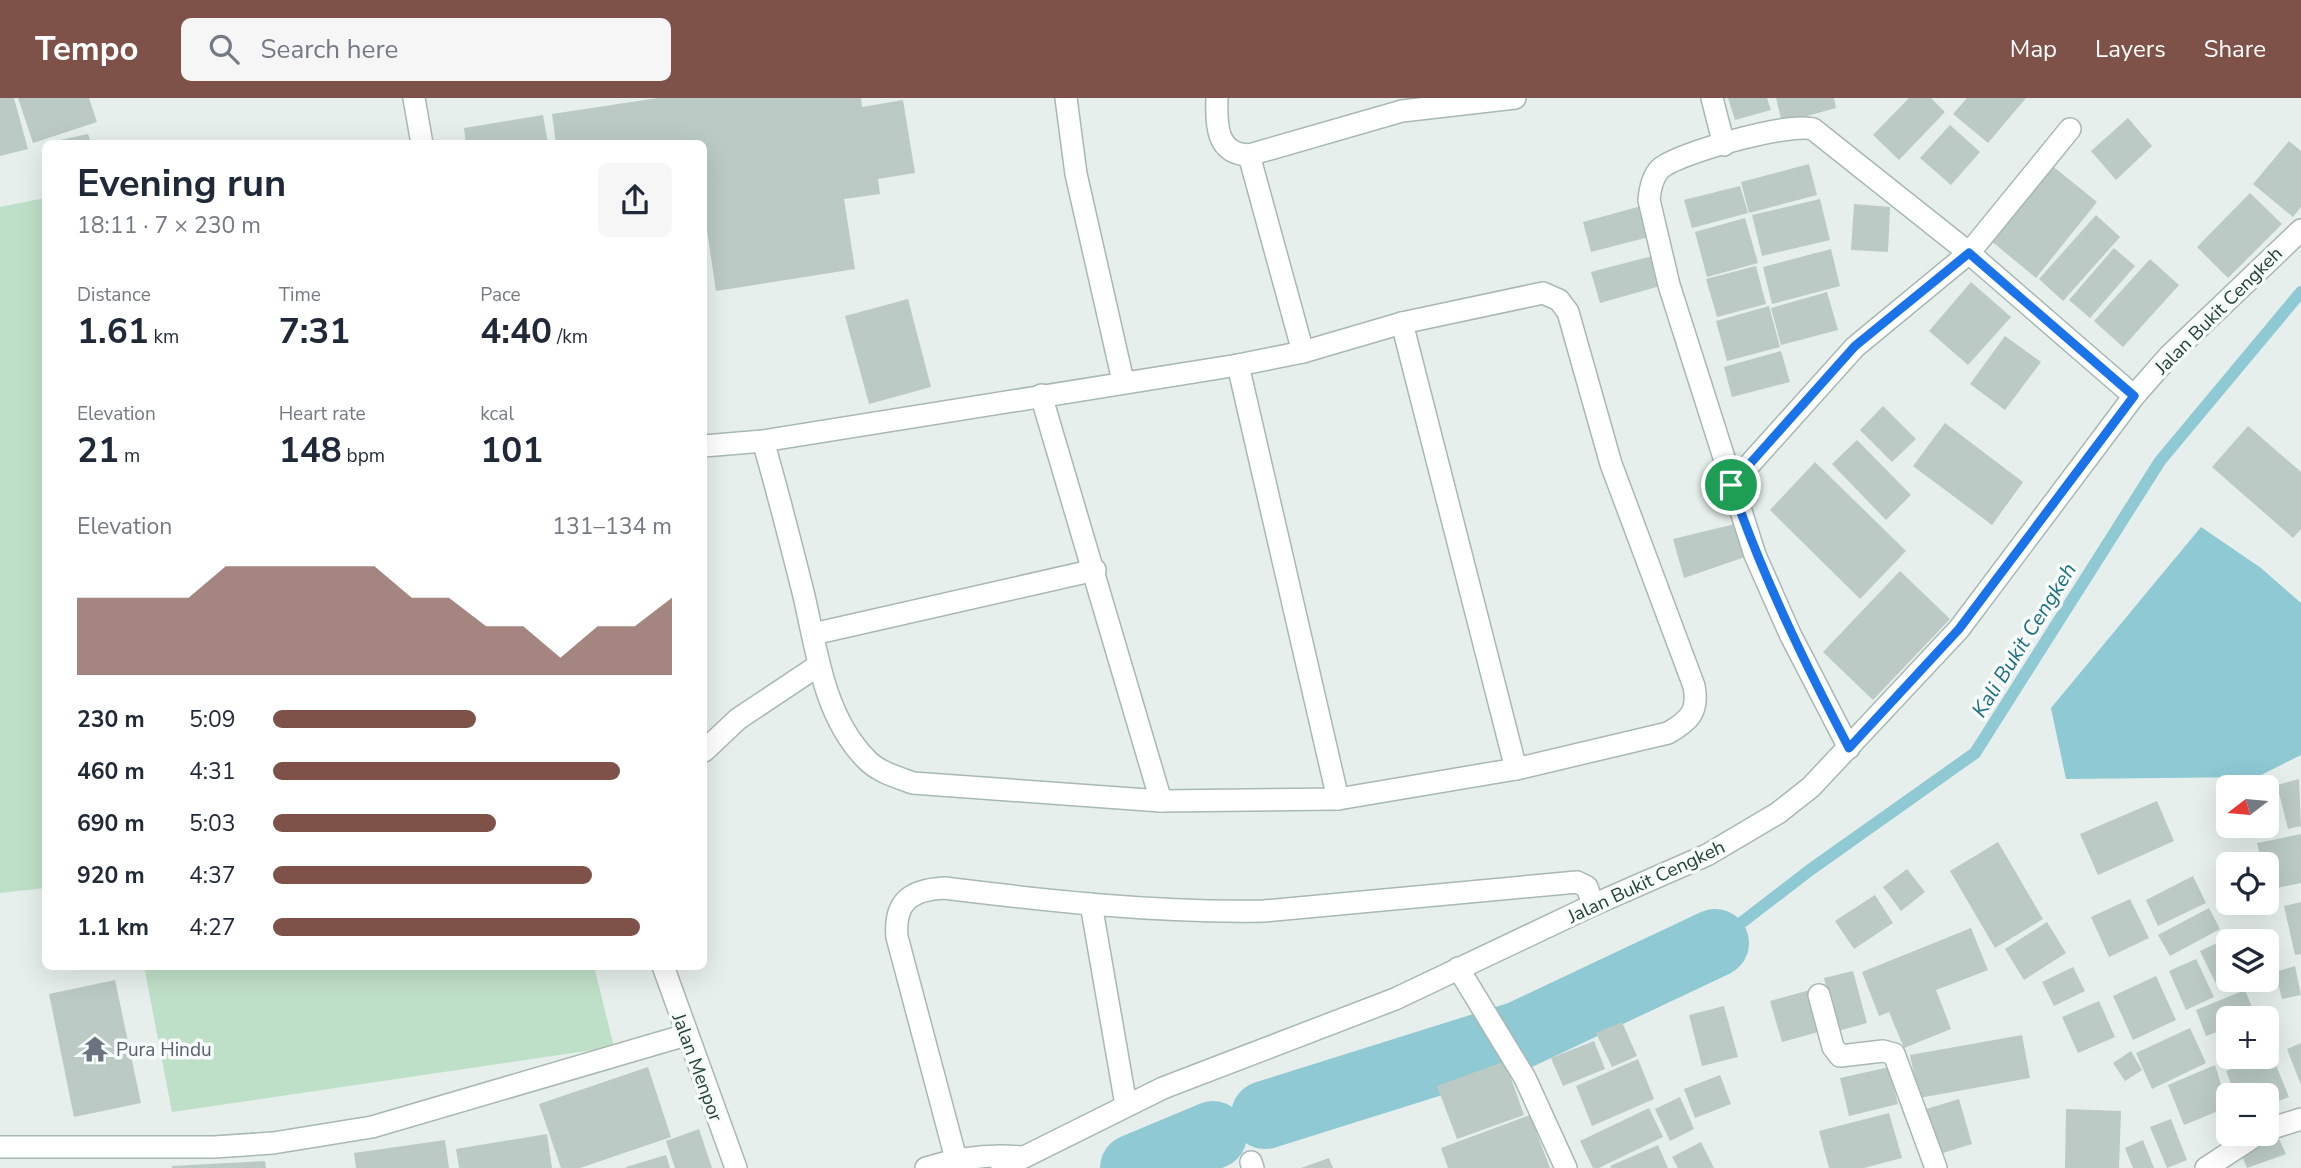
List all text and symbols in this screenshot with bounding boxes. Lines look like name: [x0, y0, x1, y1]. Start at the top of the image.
search box: [181, 18, 671, 81]
text: Tempo: [35, 27, 139, 72]
icon: search: [205, 30, 243, 68]
text: Search here: [261, 32, 398, 67]
text: Map: [2010, 33, 2057, 65]
text: Layers: [2095, 33, 2166, 65]
text: Share: [2204, 33, 2266, 65]
text: Evening run: [77, 158, 286, 209]
button: share: [598, 163, 672, 237]
text: 18:11 · 7 × 230 m: [77, 210, 261, 241]
street label: Jalan Bukit Cengkeh: [2148, 241, 2288, 381]
text: Distance: [77, 282, 151, 308]
text: Time: [279, 282, 321, 308]
text: Pace: [480, 282, 521, 308]
text: 1.61: [77, 308, 149, 355]
text: 7:31: [279, 308, 350, 355]
text: 4:40: [480, 308, 552, 355]
text: km: [149, 324, 179, 350]
text: /km: [552, 324, 588, 350]
text: Elevation: [77, 401, 156, 427]
text: Heart rate: [279, 401, 366, 427]
text: kcal: [480, 401, 514, 427]
text: 21: [77, 427, 119, 474]
text: 148: [279, 427, 342, 474]
text: 101: [480, 427, 543, 474]
text: m: [119, 443, 140, 469]
text: bpm: [342, 443, 385, 469]
pin: [1701, 455, 1761, 515]
icon: arrive: [1712, 466, 1750, 504]
text: Elevation: [77, 511, 172, 542]
text: 131–134 m: [552, 511, 672, 542]
water label: Kali Bukit Cengkeh: [1965, 558, 2083, 722]
text: 230 m: [77, 704, 145, 735]
text: 5:09: [189, 704, 236, 735]
text: 460 m: [77, 756, 145, 787]
text: 4:31: [189, 756, 236, 787]
north arrow: [2216, 775, 2278, 838]
map controls: [2216, 775, 2279, 1146]
text: 690 m: [77, 808, 145, 839]
text: 5:03: [189, 808, 236, 839]
street label: Jalan Bukit Cengkeh: [1563, 834, 1729, 930]
button: locate: [2216, 852, 2279, 915]
text: 920 m: [77, 860, 145, 891]
text: 4:37: [189, 860, 236, 891]
text: 1.1 km: [77, 912, 149, 943]
text: 4:27: [189, 912, 236, 943]
button: layers: [2216, 929, 2279, 992]
button: +: [2216, 1006, 2279, 1069]
street label: Jalan Menpor: [665, 1009, 729, 1125]
temple icon: Pura Hindu: [80, 1034, 110, 1064]
place label: Pura Hindu: [116, 1037, 212, 1063]
button: −: [2216, 1083, 2279, 1146]

